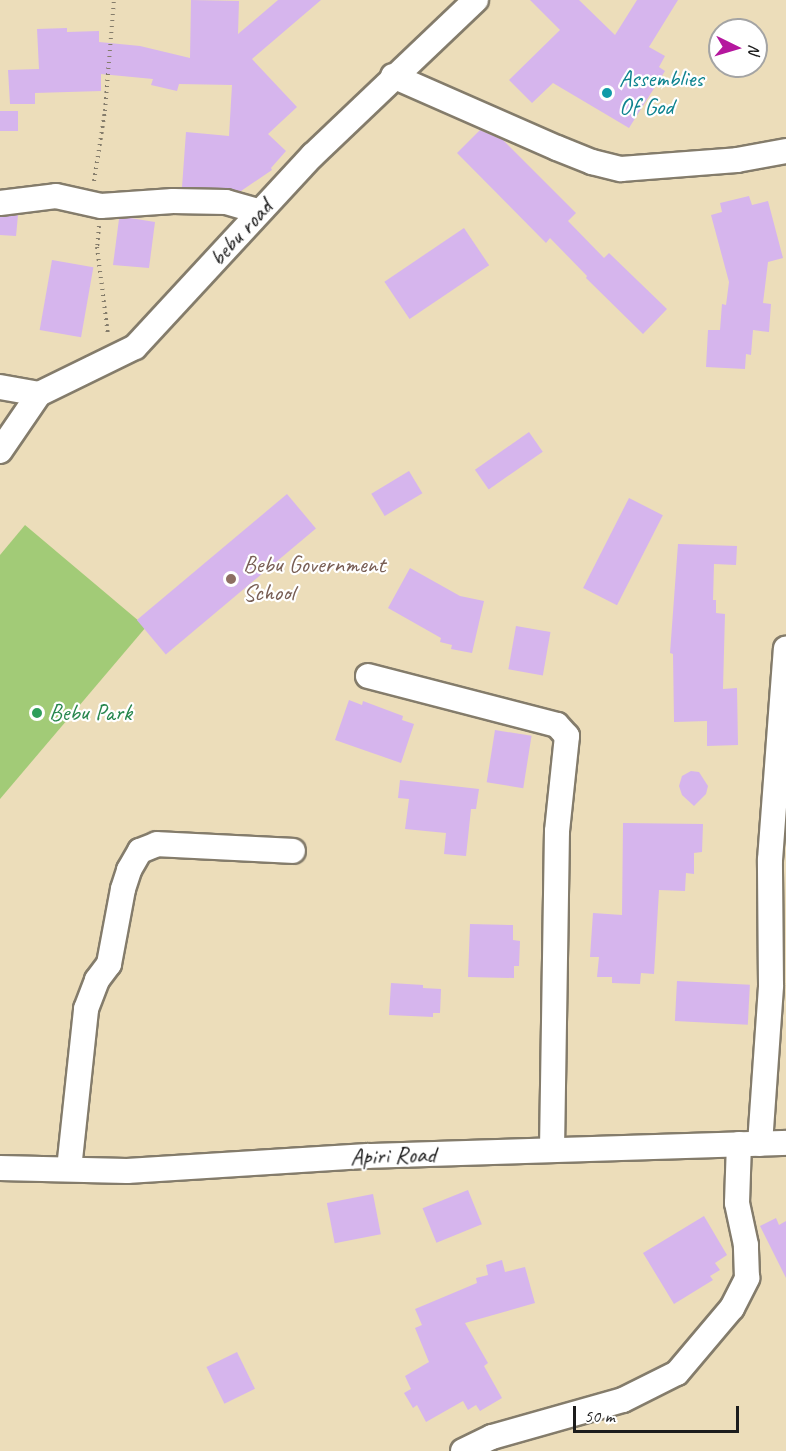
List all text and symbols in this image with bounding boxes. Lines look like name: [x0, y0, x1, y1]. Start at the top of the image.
north arrow: [708, 18, 768, 78]
text: N: [744, 44, 764, 55]
place label: Assemblies Of God: [619, 65, 703, 121]
marker: Assemblies Of God: [600, 86, 614, 100]
street label: bebu road: [203, 194, 279, 272]
place label: Bebu Government School: [243, 551, 384, 607]
marker: Bebu Government School: [224, 572, 238, 586]
place label: Bebu Park: [49, 699, 132, 727]
marker: Bebu Park: [30, 706, 44, 720]
street label: Apiri Road: [350, 1140, 436, 1172]
scale bar: [576, 1394, 742, 1432]
text: 50 m: [584, 1405, 615, 1427]

